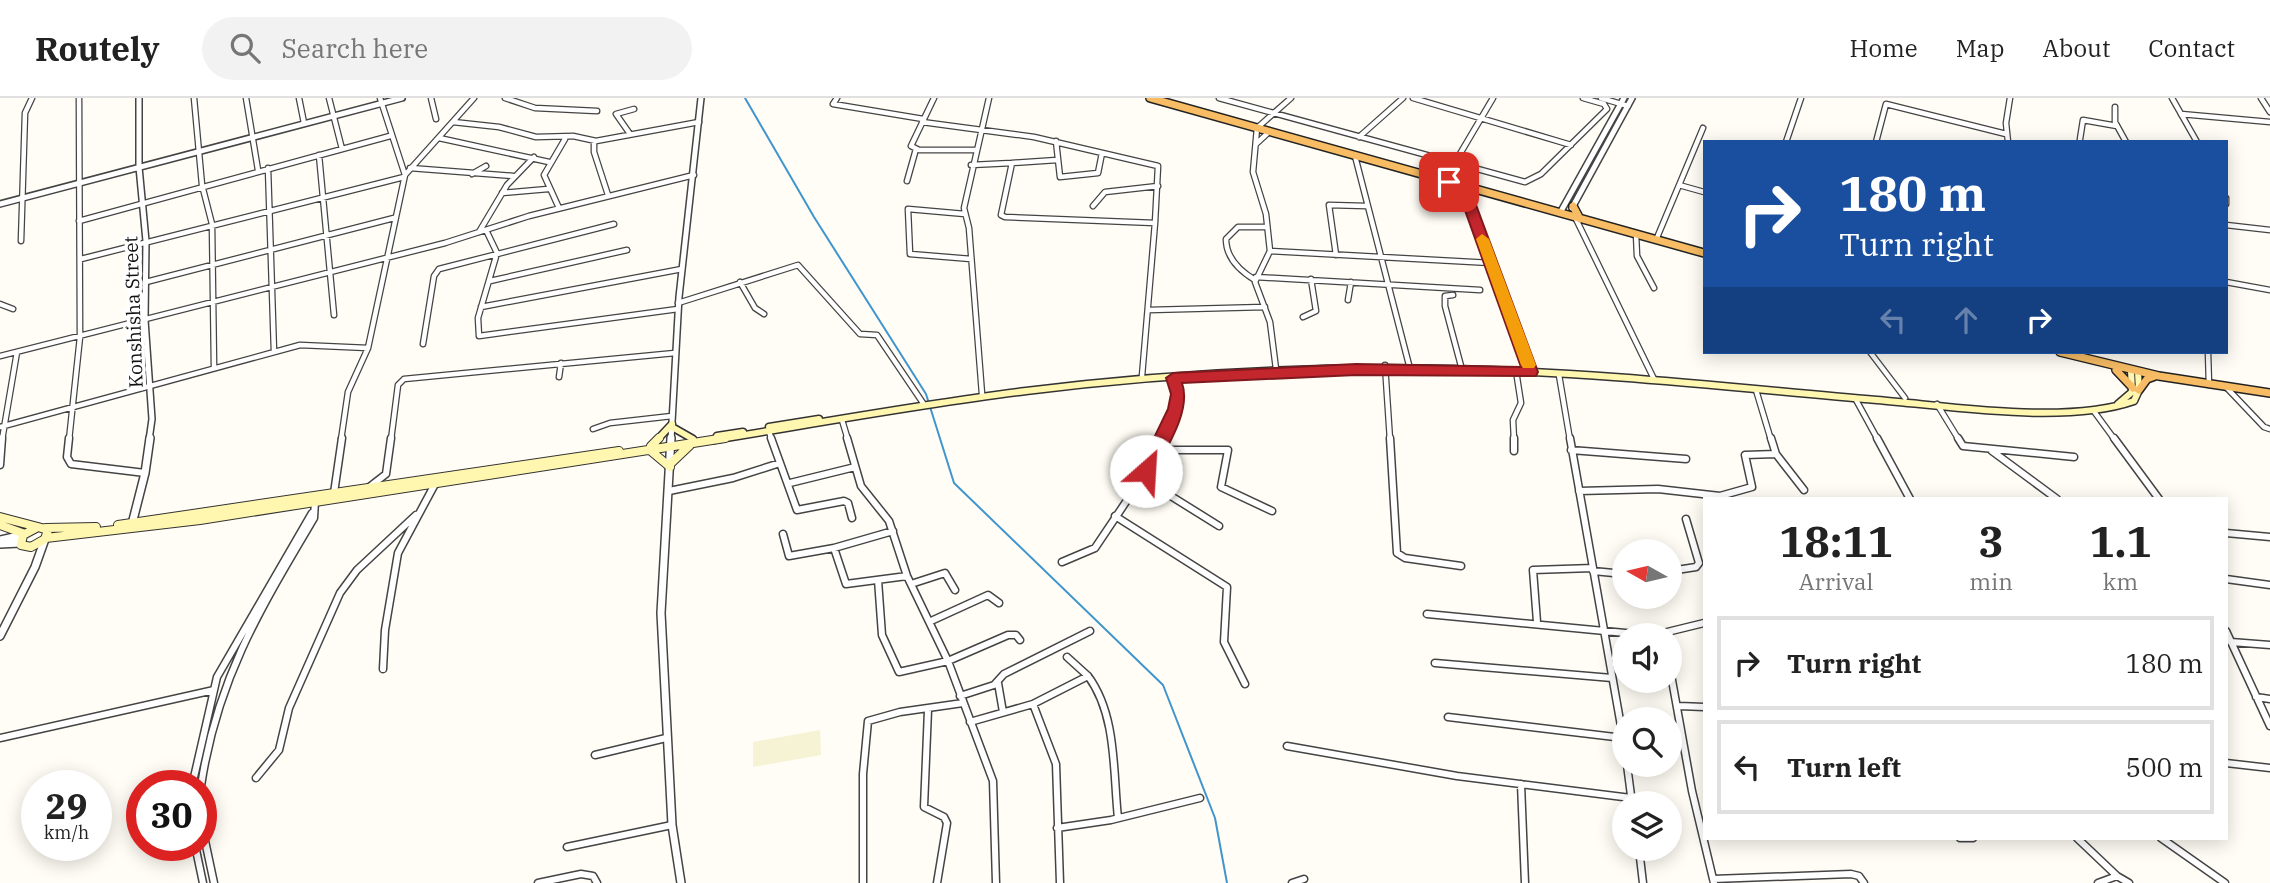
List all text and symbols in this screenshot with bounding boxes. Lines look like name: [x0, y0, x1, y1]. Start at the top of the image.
search box: [202, 17, 692, 80]
text: Routely: [35, 27, 160, 70]
icon: search: [226, 29, 264, 67]
text: Search here: [282, 31, 428, 65]
text: Home: [1850, 32, 1918, 64]
text: Map: [1956, 32, 2004, 64]
text: About: [2042, 32, 2110, 64]
text: Contact: [2148, 32, 2235, 64]
pin: [1419, 152, 1479, 212]
text: 180 m: [1839, 161, 1986, 224]
icon: arrive: [1430, 163, 1468, 201]
icon: right: [1724, 168, 1815, 259]
text: Turn right: [1839, 223, 1994, 265]
street label: Konshisha Street: [118, 235, 148, 388]
icon: left: [1874, 301, 1912, 339]
icon: ahead: [1947, 301, 1985, 339]
icon: right: [2020, 301, 2058, 339]
position arrow: [1109, 434, 1183, 508]
text: 18:11: [1779, 514, 1893, 569]
text: 3: [1979, 514, 2004, 569]
text: 1.1: [2089, 514, 2152, 569]
north arrow: [1612, 539, 1682, 609]
map controls: [1612, 539, 1682, 861]
text: Arrival: [1799, 566, 1874, 596]
text: min: [1969, 566, 2013, 596]
text: km: [2103, 566, 2138, 596]
button: sound: [1612, 623, 1682, 693]
icon: right: [1728, 644, 1766, 682]
text: Turn right: [1787, 646, 1921, 680]
text: 180 m: [2125, 646, 2203, 680]
button: search: [1612, 707, 1682, 777]
icon: left: [1728, 748, 1766, 786]
text: Turn left: [1787, 750, 1901, 784]
text: 500 m: [2125, 750, 2203, 784]
speed limit sign: 30: [126, 770, 217, 861]
text: 29: [45, 783, 88, 829]
button: layers: [1612, 791, 1682, 861]
text: km/h: [44, 821, 89, 844]

